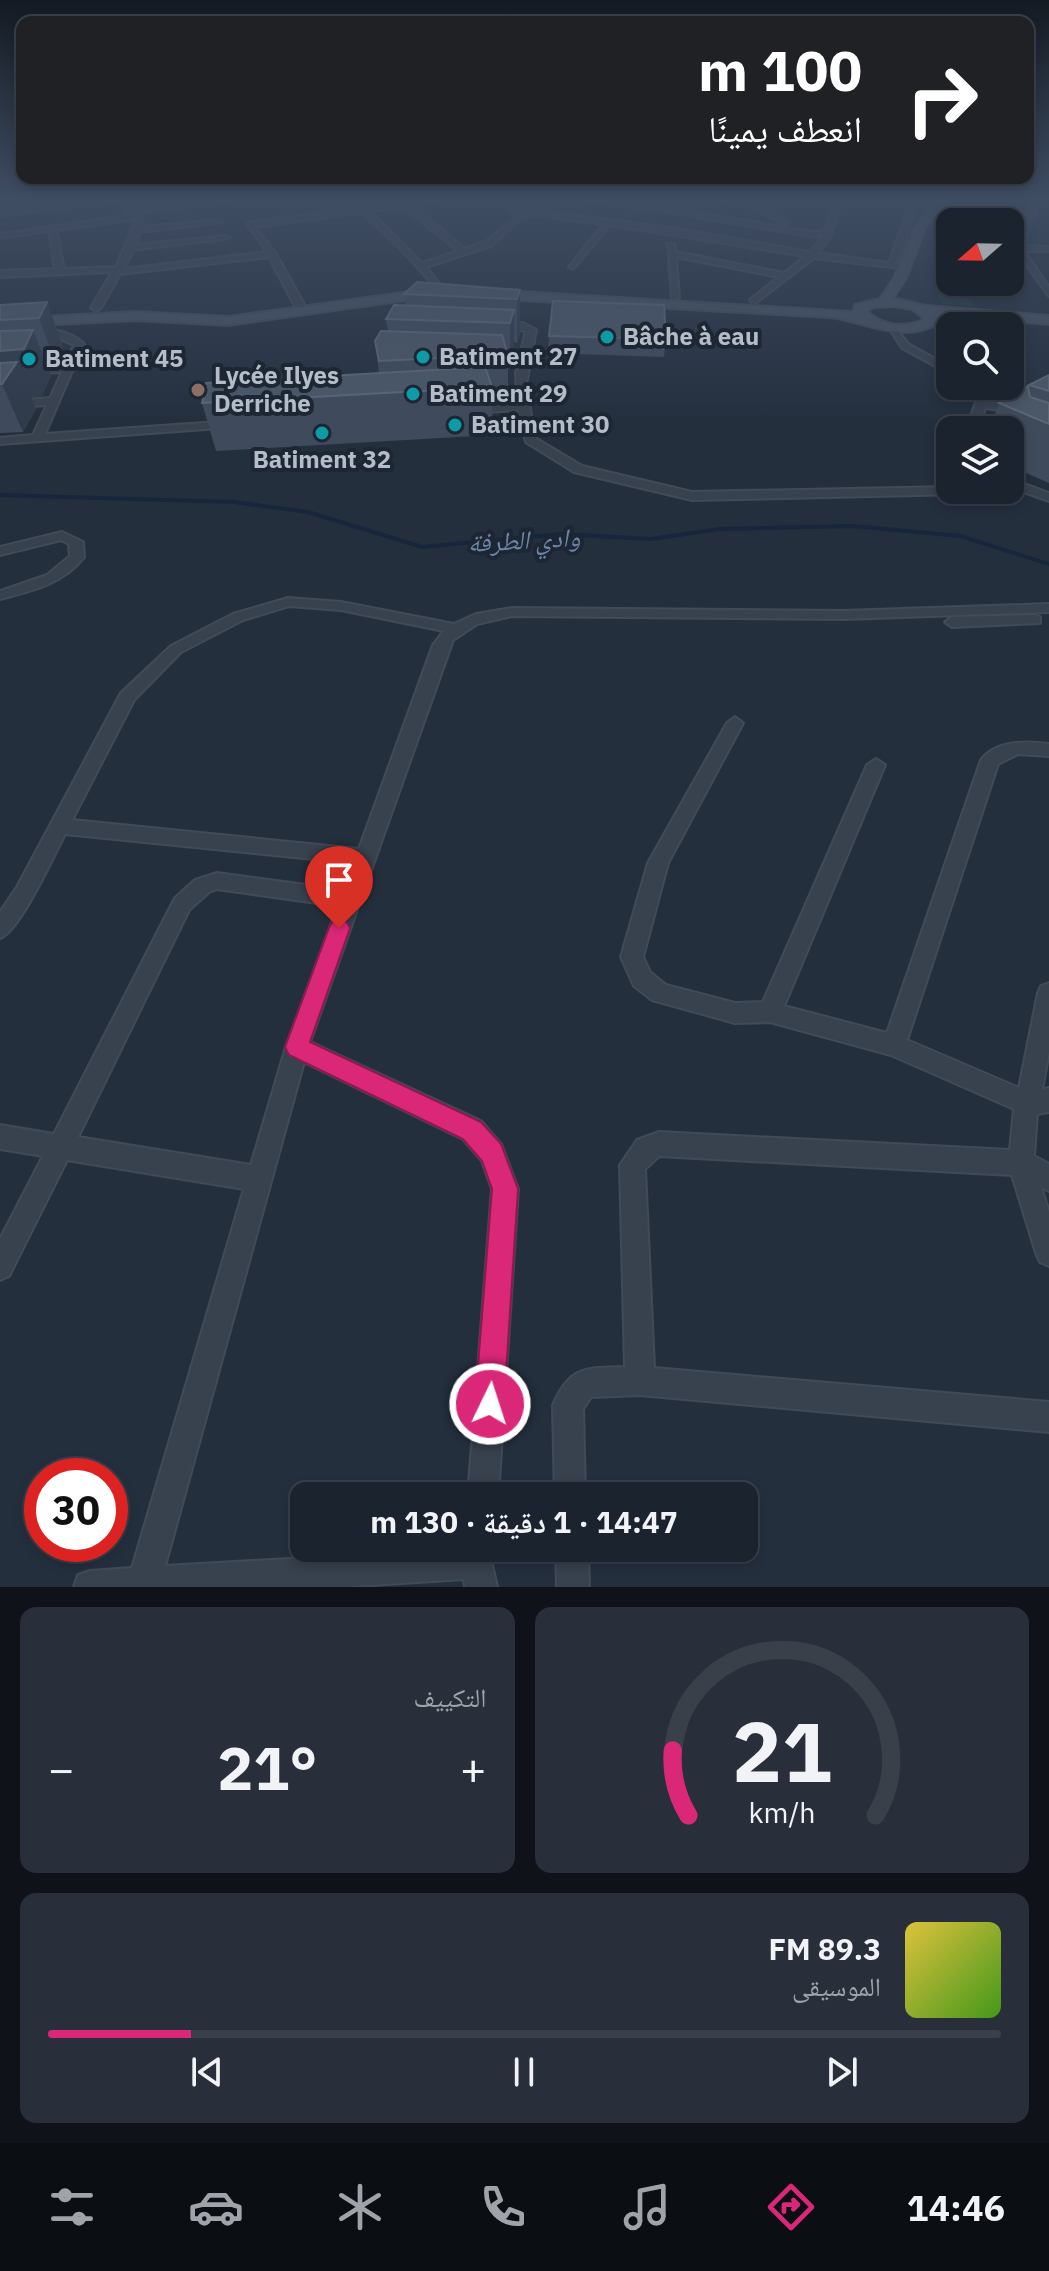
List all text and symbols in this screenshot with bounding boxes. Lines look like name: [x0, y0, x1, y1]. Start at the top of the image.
text: 100 m: [698, 34, 862, 106]
icon: right: [890, 48, 994, 152]
text: انعطف يمينًا: [708, 105, 862, 152]
north arrow: [936, 208, 1024, 296]
map controls: [936, 208, 1024, 504]
button: search: [936, 312, 1024, 400]
place label: Bâche à eau: [623, 320, 759, 352]
marker: Bâche à eau: [598, 328, 616, 346]
place label: Batiment 27: [439, 340, 577, 372]
place label: Batiment 45: [45, 342, 183, 374]
marker: Batiment 27: [414, 348, 432, 366]
marker: Batiment 45: [20, 350, 38, 368]
place label: Lycée Ilyes Derriche: [214, 359, 339, 419]
place label: Batiment 29: [429, 377, 567, 409]
marker: Lycée Ilyes Derriche: [189, 381, 207, 399]
marker: Batiment 29: [404, 385, 422, 403]
place label: Batiment 30: [471, 408, 609, 440]
marker: Batiment 30: [446, 416, 464, 434]
button: layers: [936, 416, 1024, 504]
marker: Batiment 32: [313, 424, 331, 442]
place label: Batiment 32: [253, 443, 391, 475]
water label: وادي الطرفة: [467, 519, 581, 564]
pin: [305, 846, 373, 928]
icon: arrive: [317, 858, 361, 902]
position arrow: [448, 1362, 532, 1446]
speed limit sign: 30: [24, 1458, 128, 1562]
text: 14:47 · 1 دقيقة · 130 m: [370, 1502, 678, 1541]
text: التكييف: [414, 1680, 487, 1714]
text: 21: [732, 1697, 832, 1805]
text: 21°: [217, 1728, 317, 1807]
text: −: [48, 1740, 74, 1797]
text: +: [460, 1740, 486, 1797]
text: km/h: [748, 1794, 815, 1831]
text: 89.3 FM: [768, 1929, 881, 1968]
text: الموسيقى: [792, 1969, 881, 2003]
icon: previous: [185, 2050, 229, 2094]
icon: pause: [502, 2050, 546, 2094]
icon: next: [820, 2050, 864, 2094]
icon: filters: [44, 2179, 100, 2235]
icon: car: [188, 2179, 244, 2235]
icon: climate: [332, 2179, 388, 2235]
icon: phone: [475, 2179, 531, 2235]
icon: music: [619, 2179, 675, 2235]
icon: directions: [763, 2179, 819, 2235]
text: 14:46: [907, 2184, 1005, 2231]

